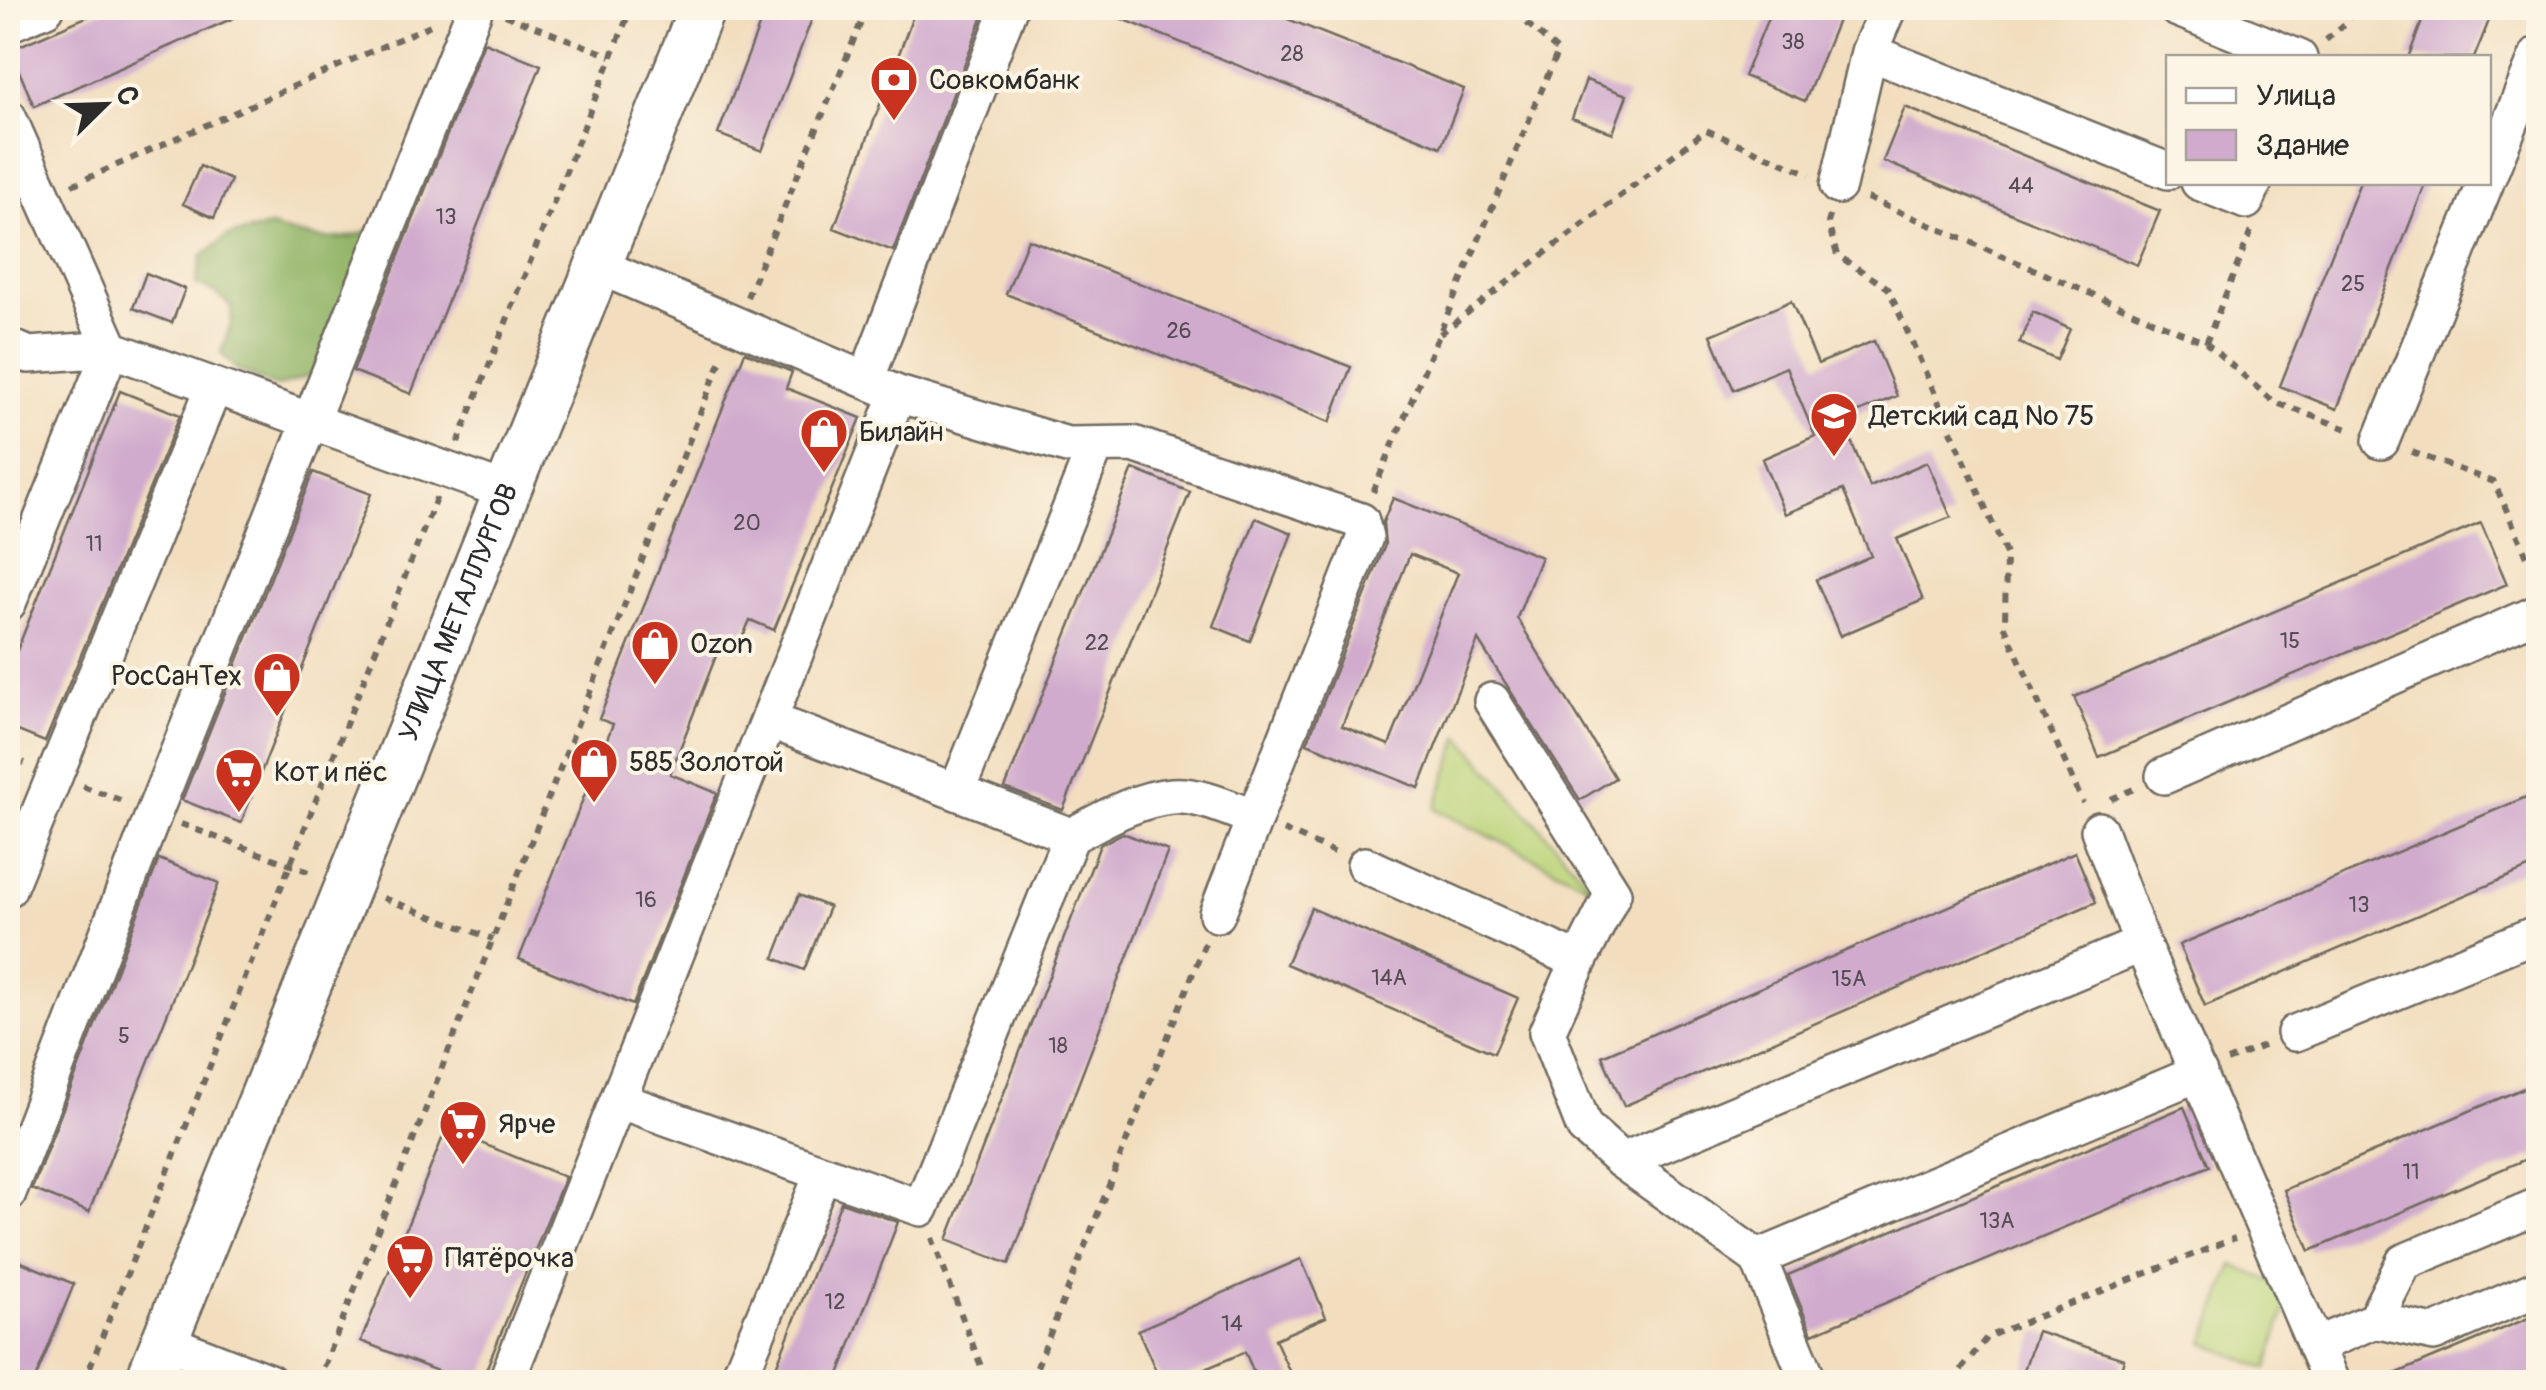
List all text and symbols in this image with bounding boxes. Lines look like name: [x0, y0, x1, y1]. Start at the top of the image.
house number: 38: [1781, 28, 1805, 56]
house number: 28: [1280, 40, 1304, 68]
bank icon: Совкомбанк: [868, 54, 920, 122]
north arrow: [55, 55, 155, 155]
legend: [2166, 55, 2491, 185]
place label: Совкомбанк: [929, 63, 1081, 98]
text: Улица: [2256, 77, 2336, 114]
text: С: [107, 81, 146, 111]
text: Здание: [2256, 127, 2349, 164]
house number: 44: [2008, 172, 2034, 200]
house number: 13: [436, 203, 456, 231]
house number: 25: [2341, 270, 2365, 298]
house number: 26: [1166, 317, 1192, 345]
school or university icon: Детский сад № 75: [1808, 390, 1860, 458]
place label: Детский сад № 75: [1868, 399, 2094, 434]
shop icon: Билайн: [798, 406, 850, 474]
place label: Билайн: [859, 415, 943, 450]
street label: УЛИЦА МЕТАЛЛУРГОВ: [391, 478, 526, 746]
house number: 20: [733, 509, 761, 537]
house number: 11: [85, 530, 103, 558]
shop icon: Ozon: [629, 618, 681, 686]
place label: Ozon: [690, 627, 753, 662]
house number: 15: [2280, 627, 2300, 655]
house number: 22: [1085, 629, 1109, 657]
shop icon: РосСанТех: [251, 650, 303, 718]
place label: РосСанТех: [111, 659, 242, 694]
shop icon: 585 Золотой: [568, 736, 620, 804]
place label: 585 Золотой: [629, 745, 784, 780]
supermarket icon: Кот и пёс: [213, 746, 265, 814]
place label: Кот и пёс: [274, 755, 387, 790]
house number: 16: [635, 886, 657, 914]
house number: 13: [2349, 891, 2369, 919]
house number: 14А: [1371, 964, 1407, 992]
house number: 15А: [1832, 965, 1866, 993]
house number: 5: [118, 1022, 130, 1050]
house number: 18: [1048, 1032, 1068, 1060]
supermarket icon: Ярче: [437, 1098, 489, 1166]
place label: Ярче: [498, 1107, 556, 1142]
house number: 11: [2402, 1158, 2420, 1186]
house number: 13А: [1979, 1207, 2015, 1235]
supermarket icon: Пятёрочка: [384, 1232, 436, 1300]
place label: Пятёрочка: [445, 1241, 574, 1276]
house number: 12: [825, 1288, 845, 1316]
house number: 14: [1221, 1310, 1243, 1338]

